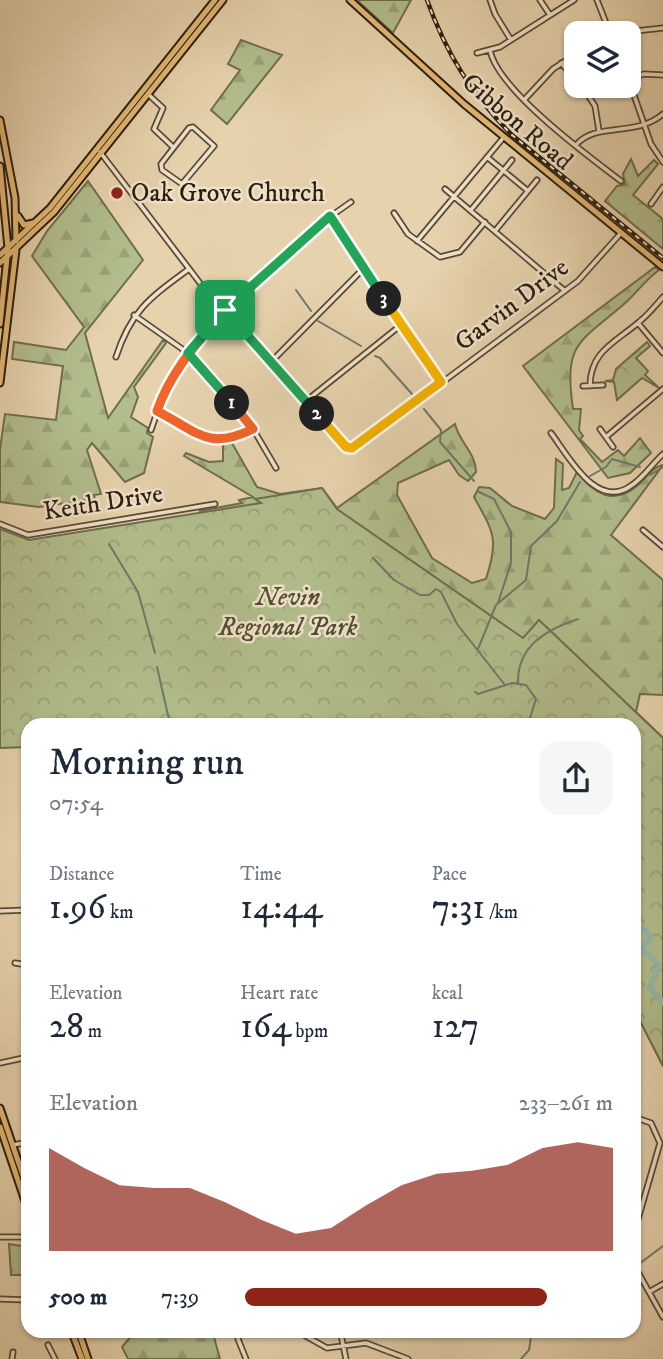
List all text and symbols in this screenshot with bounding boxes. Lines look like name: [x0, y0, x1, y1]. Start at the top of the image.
map controls: [564, 21, 641, 98]
button: layers: [564, 21, 641, 98]
street label: Gibbon Road: [455, 66, 579, 178]
place label: Oak Grove Church: [131, 177, 325, 210]
marker: Oak Grove Church: [109, 185, 125, 201]
street label: Garvin Drive: [448, 251, 576, 359]
pin: [195, 280, 255, 340]
pin: 3: [366, 282, 402, 316]
text: 3: [380, 287, 387, 310]
icon: arrive: [206, 291, 244, 329]
pin: 1: [215, 386, 250, 420]
text: 1: [228, 391, 235, 414]
pin: 2: [300, 396, 334, 432]
text: 2: [312, 402, 321, 425]
street label: Keith Drive: [41, 477, 165, 529]
park label: Nevin Regional Park: [218, 581, 358, 644]
text: Morning run: [49, 739, 244, 787]
button: share: [539, 741, 613, 815]
text: 07:54: [49, 789, 103, 818]
text: Distance: [49, 863, 114, 886]
text: Time: [240, 863, 282, 886]
text: Pace: [432, 863, 467, 886]
text: 1.96: [49, 886, 106, 930]
text: 14:44: [240, 886, 323, 930]
text: 7:31: [432, 886, 485, 930]
text: km: [106, 901, 134, 924]
text: /km: [485, 901, 518, 924]
text: Elevation: [49, 982, 123, 1005]
text: Heart rate: [240, 982, 318, 1005]
text: kcal: [432, 982, 463, 1005]
text: 28: [49, 1005, 84, 1049]
text: 164: [240, 1005, 291, 1049]
text: 127: [432, 1005, 479, 1049]
text: m: [84, 1020, 102, 1043]
text: bpm: [291, 1020, 328, 1043]
text: Elevation: [49, 1089, 138, 1118]
text: 233–261 m: [519, 1089, 613, 1118]
text: 500 m: [49, 1283, 107, 1312]
text: 7:39: [161, 1283, 199, 1312]

